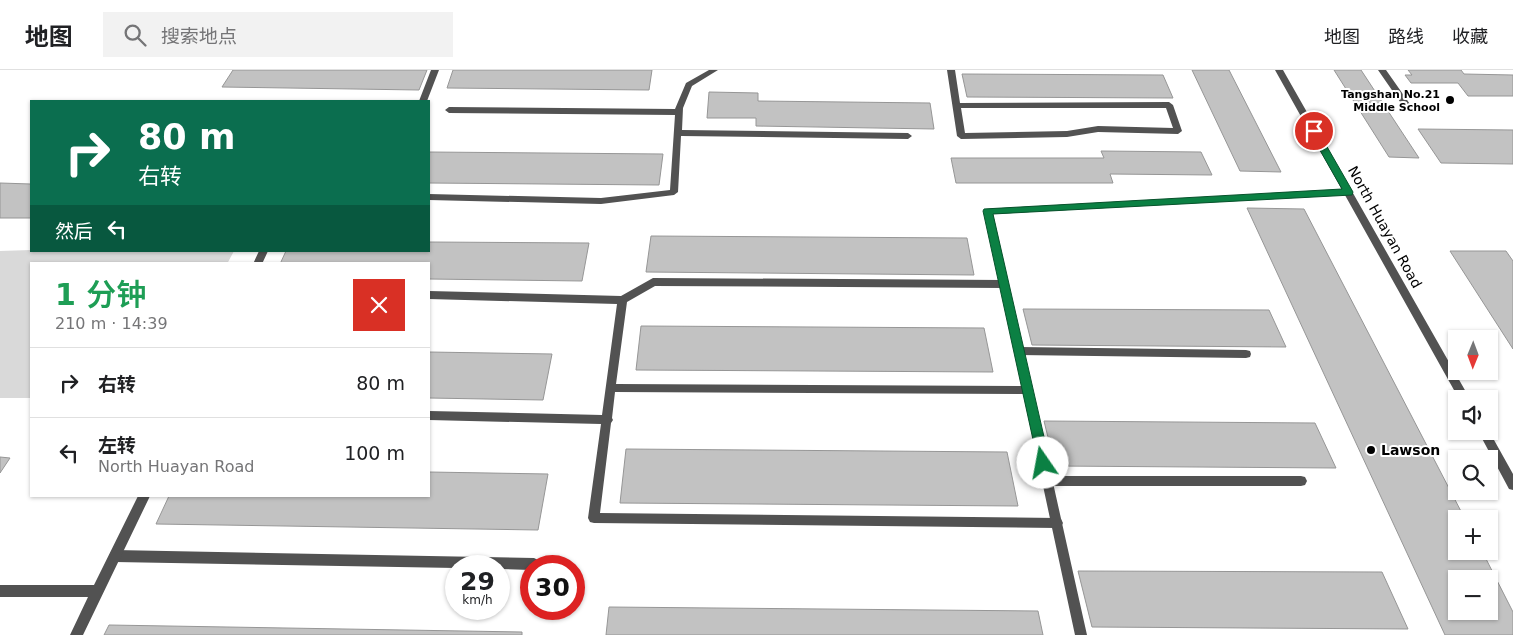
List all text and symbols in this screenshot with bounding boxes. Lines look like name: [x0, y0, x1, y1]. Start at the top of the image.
search box: [103, 12, 453, 57]
icon: search: [121, 21, 149, 49]
text: 地图: [25, 23, 73, 51]
text: 搜索地点: [161, 25, 237, 47]
text: 地图: [1324, 26, 1360, 47]
text: 路线: [1388, 26, 1424, 47]
text: 收藏: [1452, 26, 1488, 47]
place label: Tangshan No.21 Middle School: [1341, 88, 1440, 114]
marker: Tangshan No.21 Middle School: [1444, 94, 1456, 106]
pin: [1293, 110, 1335, 152]
text: 80 m: [138, 117, 235, 157]
icon: arrive: [1300, 117, 1328, 145]
icon: right: [55, 120, 120, 185]
street label: North Huayan Road: [1345, 163, 1425, 291]
text: 右转: [138, 164, 182, 189]
icon: left: [103, 215, 131, 243]
text: 然后: [55, 220, 93, 242]
text: 1 分钟: [55, 277, 146, 312]
button: close: [353, 279, 405, 331]
text: 210 m · 14:39: [55, 314, 168, 333]
north arrow: [1448, 330, 1498, 380]
map controls: [1448, 330, 1498, 620]
icon: right: [55, 369, 83, 397]
text: 80 m: [356, 372, 405, 394]
text: 右转: [98, 373, 136, 395]
button: sound: [1448, 390, 1498, 440]
text: 左转: [98, 434, 136, 456]
position arrow: [1016, 436, 1068, 488]
icon: left: [55, 439, 83, 467]
text: 100 m: [344, 442, 405, 464]
place label: Lawson: [1381, 442, 1440, 458]
marker: Lawson: [1365, 444, 1377, 456]
button: search: [1448, 450, 1498, 500]
text: North Huayan Road: [98, 457, 254, 476]
button: +: [1448, 510, 1498, 560]
speed limit sign: 30: [520, 555, 585, 620]
text: 29: [460, 567, 495, 596]
button: −: [1448, 570, 1498, 620]
text: km/h: [462, 593, 493, 607]

